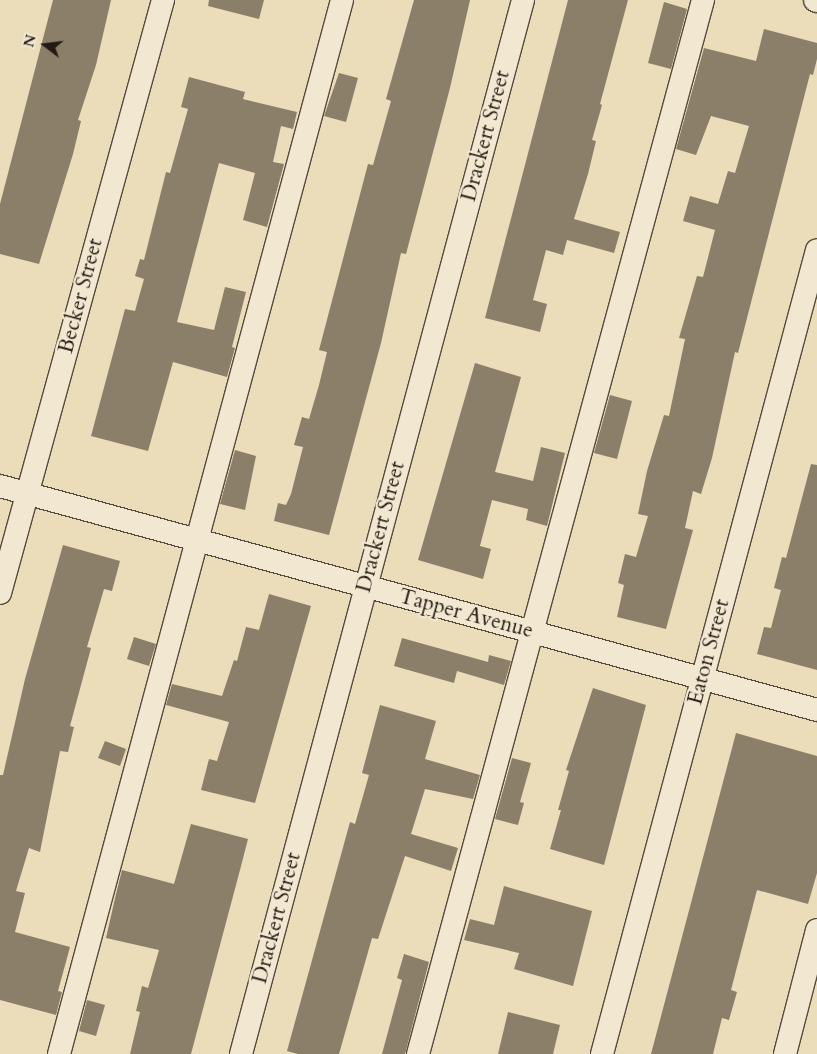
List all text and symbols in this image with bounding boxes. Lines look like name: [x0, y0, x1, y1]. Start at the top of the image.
north arrow: [20, 20, 70, 70]
text: N: [19, 33, 41, 49]
street label: Drackert Street: [456, 68, 516, 204]
street label: Becker Street: [54, 236, 108, 356]
street label: Drackert Street: [351, 459, 411, 595]
street label: Tapper Avenue: [396, 584, 536, 644]
street label: Eaton Street: [683, 597, 735, 707]
street label: Drackert Street: [247, 850, 307, 986]

